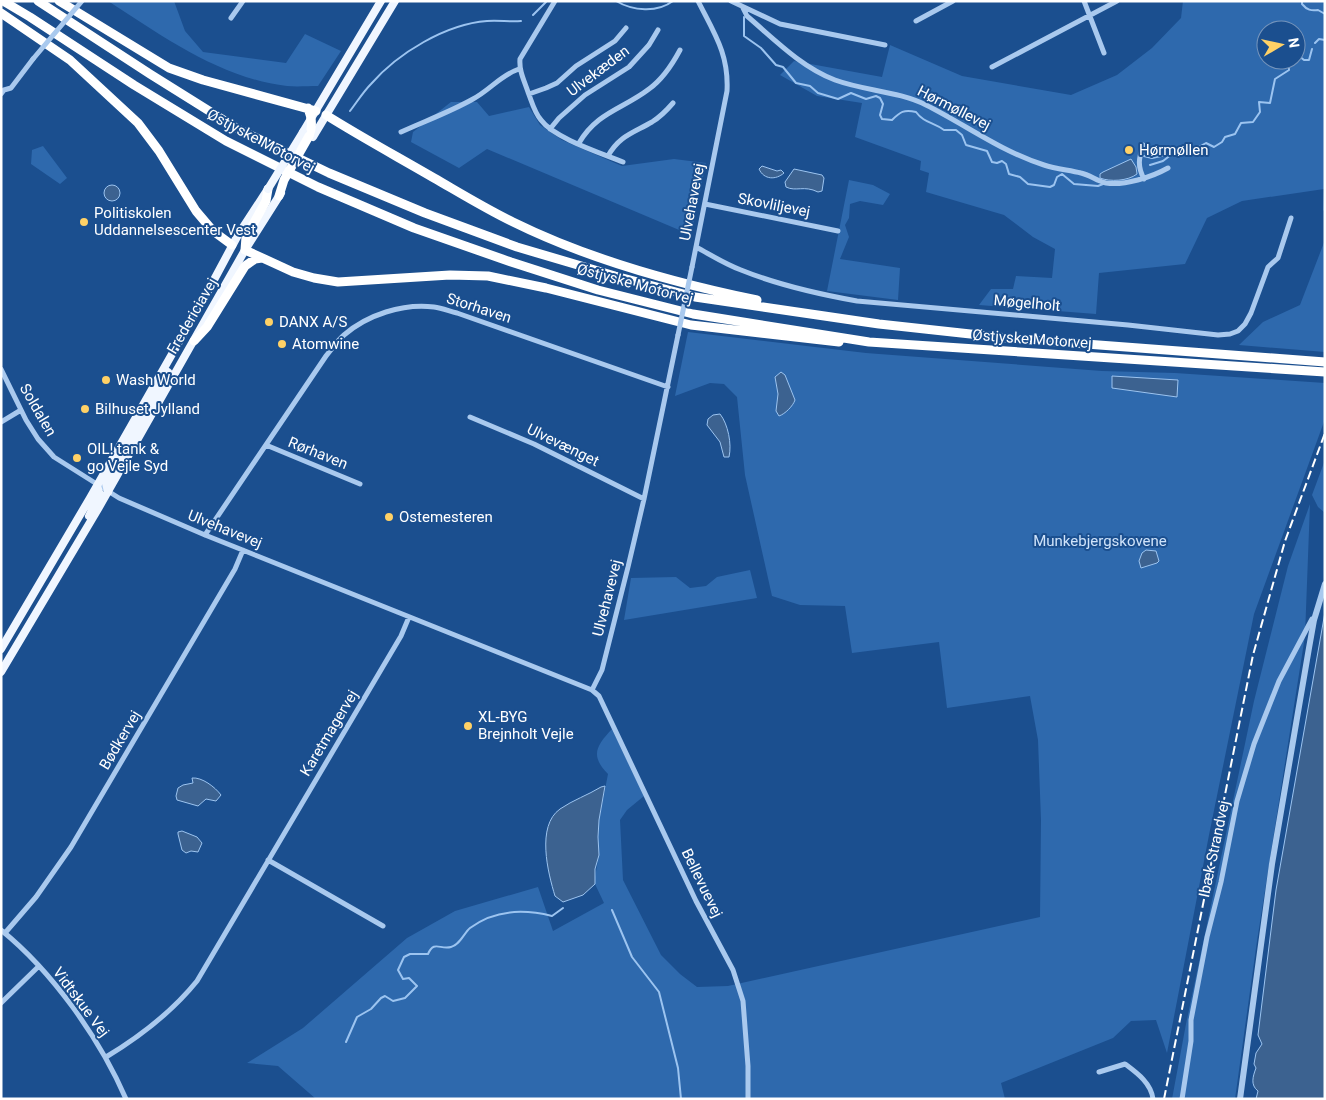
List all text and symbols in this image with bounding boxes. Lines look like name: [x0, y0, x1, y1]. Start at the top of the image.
north arrow: [1256, 20, 1306, 70]
text: N: [1285, 37, 1303, 49]
street label: Ulvekæden: [563, 42, 633, 100]
street label: Hørmøllevej: [914, 82, 994, 134]
street label: Østjyske Motorvej: [204, 105, 318, 177]
place label: Hørmøllen: [1139, 141, 1208, 159]
marker: Hørmøllen: [1123, 144, 1135, 156]
street label: Ulvehavevej: [676, 162, 708, 242]
street label: Skovliljevej: [736, 189, 812, 221]
place label: Politiskolen Uddannelsescenter Vest: [94, 204, 256, 239]
marker: Politiskolen Uddannelsescenter Vest: [78, 216, 90, 228]
street label: Østjyske Motorvej: [575, 260, 695, 308]
street label: Fredericiavej: [163, 275, 221, 357]
street label: Storhaven: [444, 289, 514, 327]
street label: Møgelholt: [993, 291, 1061, 315]
place label: DANX A/S: [279, 313, 347, 331]
marker: DANX A/S: [263, 316, 275, 328]
street label: Østjyske Motorvej: [972, 326, 1092, 352]
place label: Atomwine: [292, 335, 359, 353]
marker: Atomwine: [276, 338, 288, 350]
place label: Wash World: [116, 371, 196, 389]
marker: Wash World: [100, 374, 112, 386]
street label: Soldalen: [16, 381, 60, 439]
place label: Bilhuset Jylland: [95, 400, 200, 418]
marker: Bilhuset Jylland: [79, 403, 91, 415]
street label: Ulvevænget: [524, 420, 602, 470]
street label: Rørhaven: [286, 433, 350, 473]
place label: OIL! tank & go Vejle Syd: [87, 440, 168, 475]
marker: OIL! tank & go Vejle Syd: [71, 452, 83, 464]
street label: Ulvehavevej: [185, 506, 265, 552]
place label: Ostemesteren: [399, 508, 493, 526]
marker: Ostemesteren: [383, 511, 395, 523]
park label: Munkebjergskovene: [1033, 532, 1167, 550]
street label: Ulvehavevej: [589, 558, 625, 638]
street label: Karetmagervej: [296, 687, 362, 779]
street label: Bødkervej: [95, 707, 145, 773]
place label: XL-BYG Brejnholt Vejle: [478, 708, 574, 743]
marker: XL-BYG Brejnholt Vejle: [462, 720, 474, 732]
street label: Ibæk Strandvej: [1195, 799, 1233, 899]
street label: Bellevuevej: [678, 846, 726, 920]
street label: Vidtskue Vej: [49, 964, 113, 1040]

